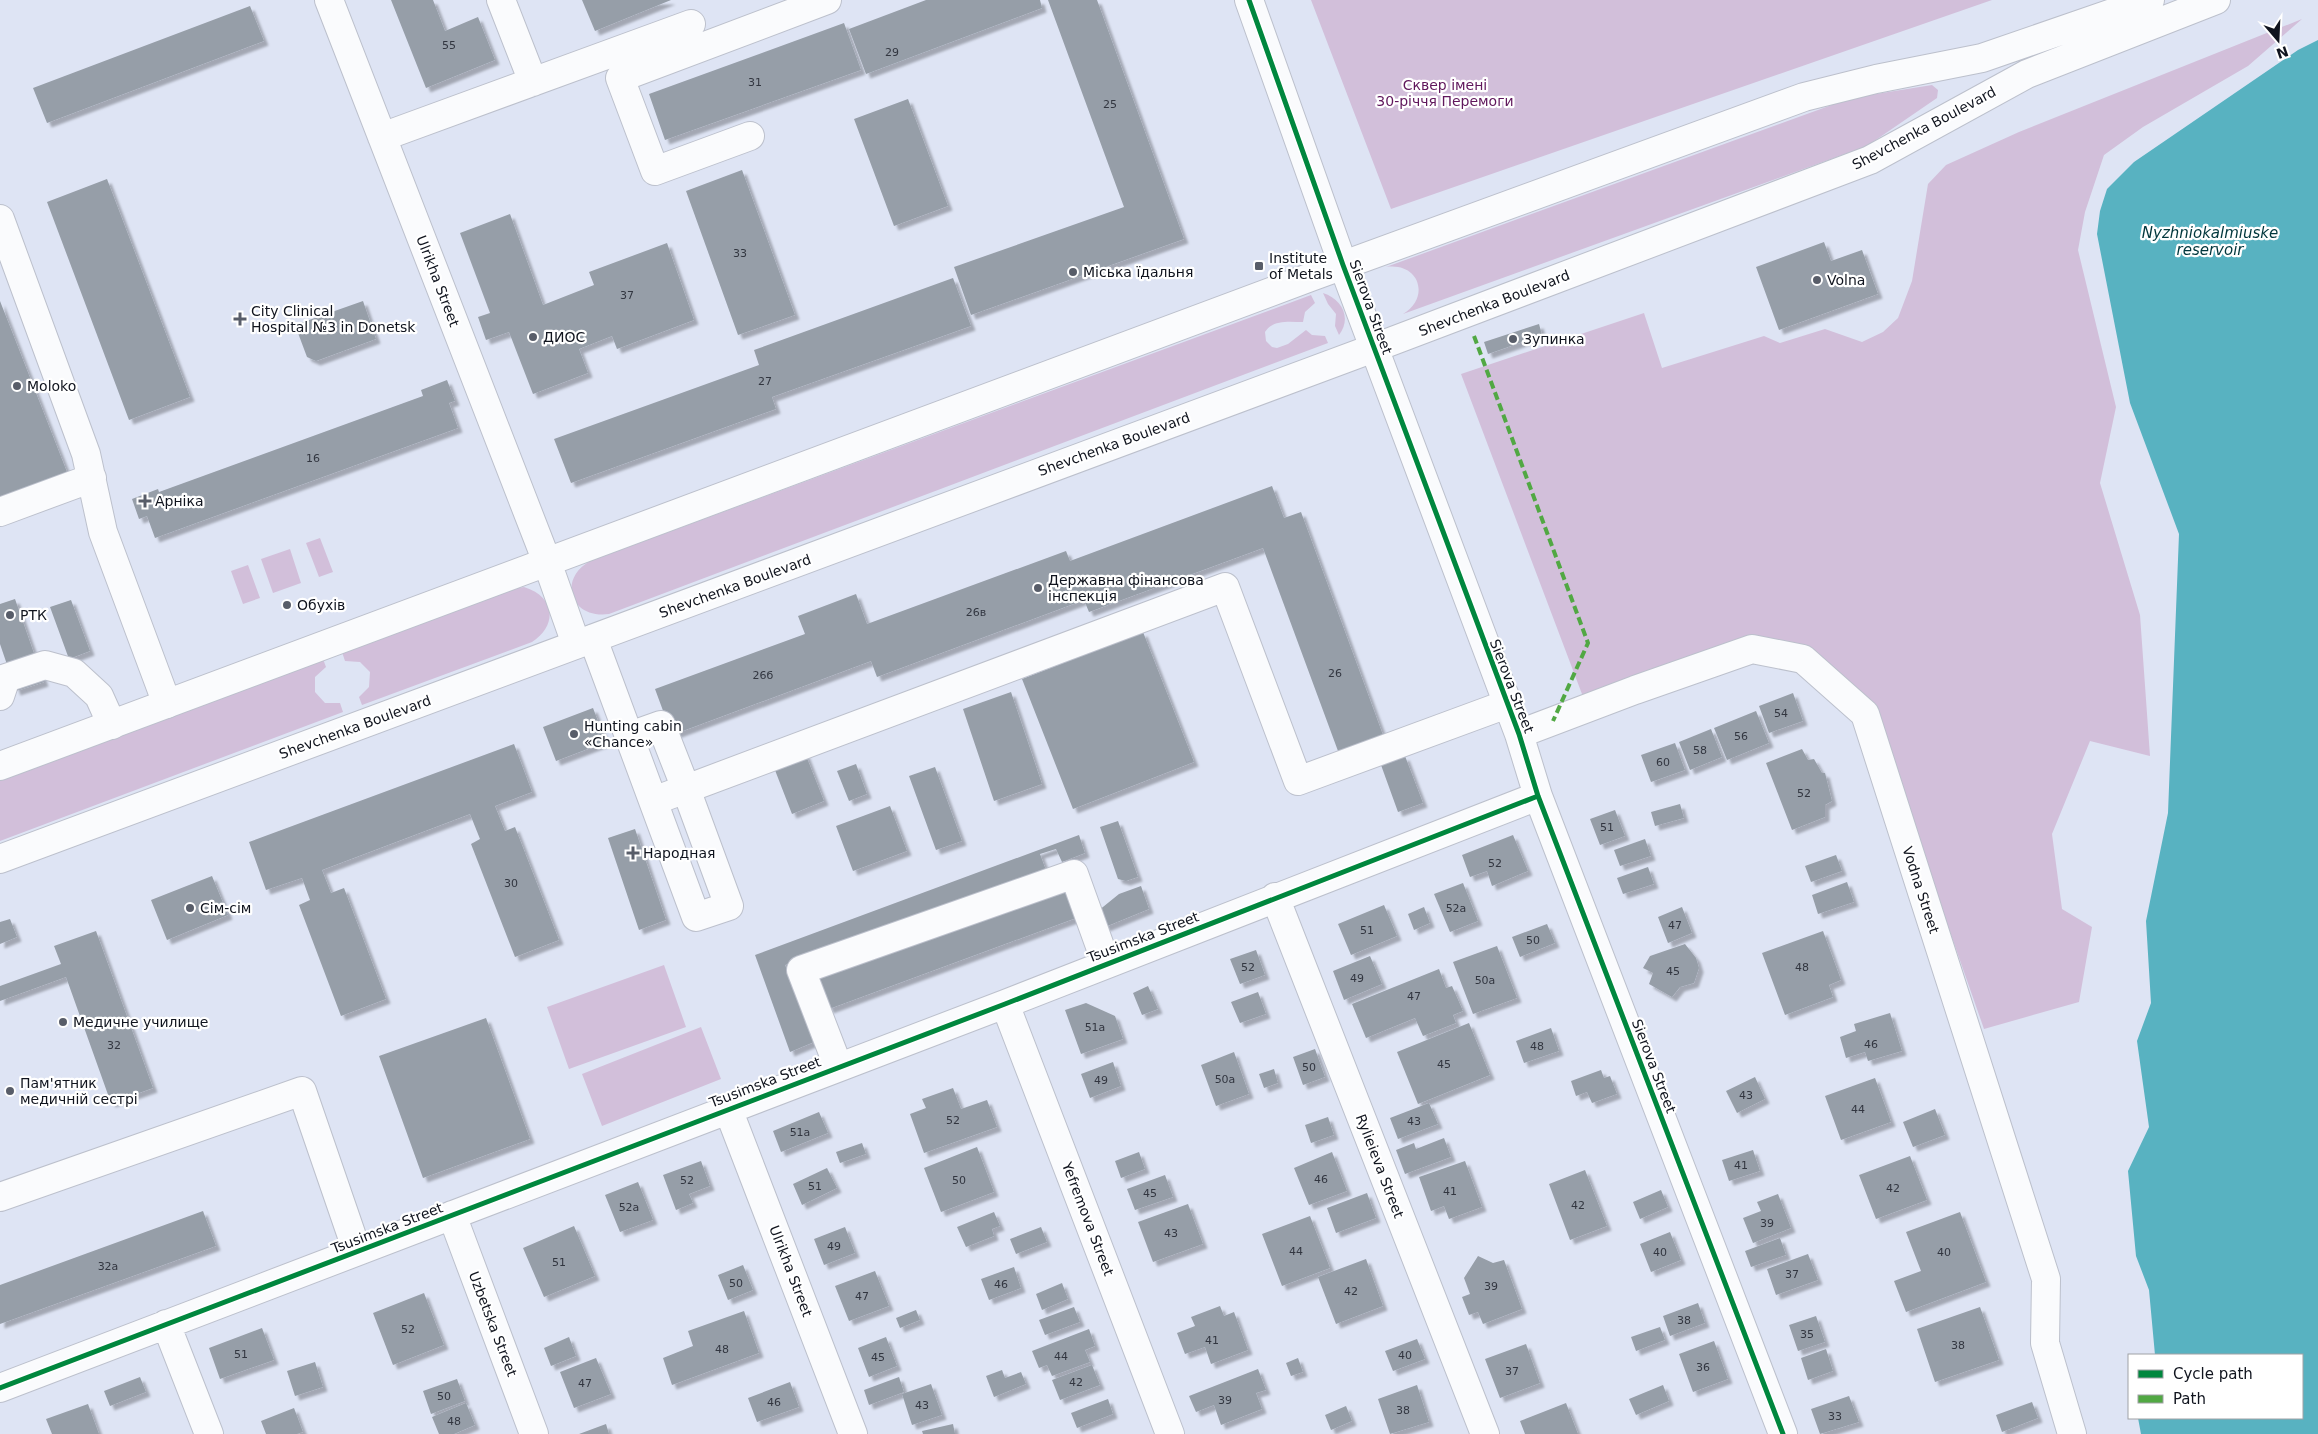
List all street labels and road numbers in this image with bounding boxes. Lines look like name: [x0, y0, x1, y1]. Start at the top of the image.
street label: Shevchenka Boulevard: [1849, 83, 1999, 173]
street label: Ulrikha Street: [413, 233, 463, 329]
street label: Sierova Street: [1347, 258, 1396, 357]
street label: Shevchenka Boulevard: [1416, 267, 1572, 339]
street label: Shevchenka Boulevard: [1036, 409, 1192, 479]
street label: Shevchenka Boulevard: [657, 551, 813, 621]
street label: Sierova Street: [1487, 637, 1537, 736]
street label: Shevchenka Boulevard: [277, 692, 433, 762]
street label: Vodna Street: [1899, 845, 1943, 936]
street label: Tsusimska Street: [1084, 908, 1201, 966]
street label: Sierova Street: [1629, 1017, 1679, 1116]
street label: Tsusimska Street: [706, 1053, 823, 1111]
street label: Rylieieva Street: [1353, 1112, 1407, 1221]
street label: Yefremova Street: [1059, 1159, 1117, 1279]
street label: Tsusimska Street: [328, 1199, 445, 1257]
street label: Ulrikha Street: [766, 1223, 816, 1319]
street label: Uzbetska Street: [466, 1269, 521, 1379]

